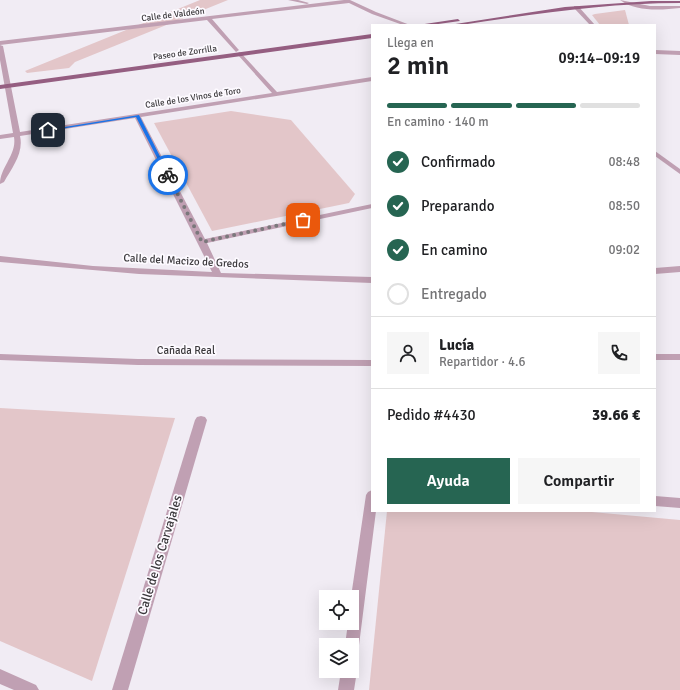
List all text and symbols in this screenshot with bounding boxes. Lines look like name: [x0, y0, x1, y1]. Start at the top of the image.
street label: Calle de Valdeón: [141, 6, 205, 24]
text: Llega en: [387, 35, 434, 51]
street label: Paseo de Zorrilla: [152, 43, 218, 63]
text: 09:14–09:19: [559, 49, 640, 67]
text: 2 min: [387, 50, 449, 82]
street label: Calle de los Vinos de Toro: [144, 85, 242, 111]
pin: [31, 113, 65, 147]
text: En camino · 140 m: [387, 114, 489, 130]
icon: home: [37, 119, 59, 141]
icon: check: [387, 151, 409, 173]
text: Confirmado: [421, 153, 495, 171]
text: 08:48: [608, 154, 640, 170]
courier: [148, 155, 188, 195]
icon: bike: [157, 164, 179, 186]
icon: check: [387, 195, 409, 217]
text: Preparando: [421, 197, 495, 215]
text: 08:50: [608, 198, 640, 214]
pin: [286, 203, 320, 237]
icon: bag: [292, 209, 314, 231]
icon: check: [387, 239, 409, 261]
text: En camino: [421, 241, 488, 259]
text: 09:02: [608, 242, 640, 258]
street label: Calle del Macizo de Gredos: [123, 251, 249, 271]
text: Entregado: [421, 285, 487, 303]
button: person: [387, 332, 429, 374]
button: phone: [598, 332, 640, 374]
text: Lucía: [439, 336, 474, 354]
street label: Cañada Real: [157, 344, 215, 357]
text: Repartidor · 4.6: [439, 354, 525, 370]
text: Pedido #4430: [387, 406, 476, 424]
text: 39.66 €: [592, 406, 640, 424]
button: Ayuda: [387, 458, 510, 504]
button: Compartir: [518, 458, 640, 504]
street label: Calle de los Carvajales: [134, 493, 186, 617]
map controls: [319, 590, 359, 678]
button: locate: [319, 590, 359, 630]
button: layers: [319, 638, 359, 678]

